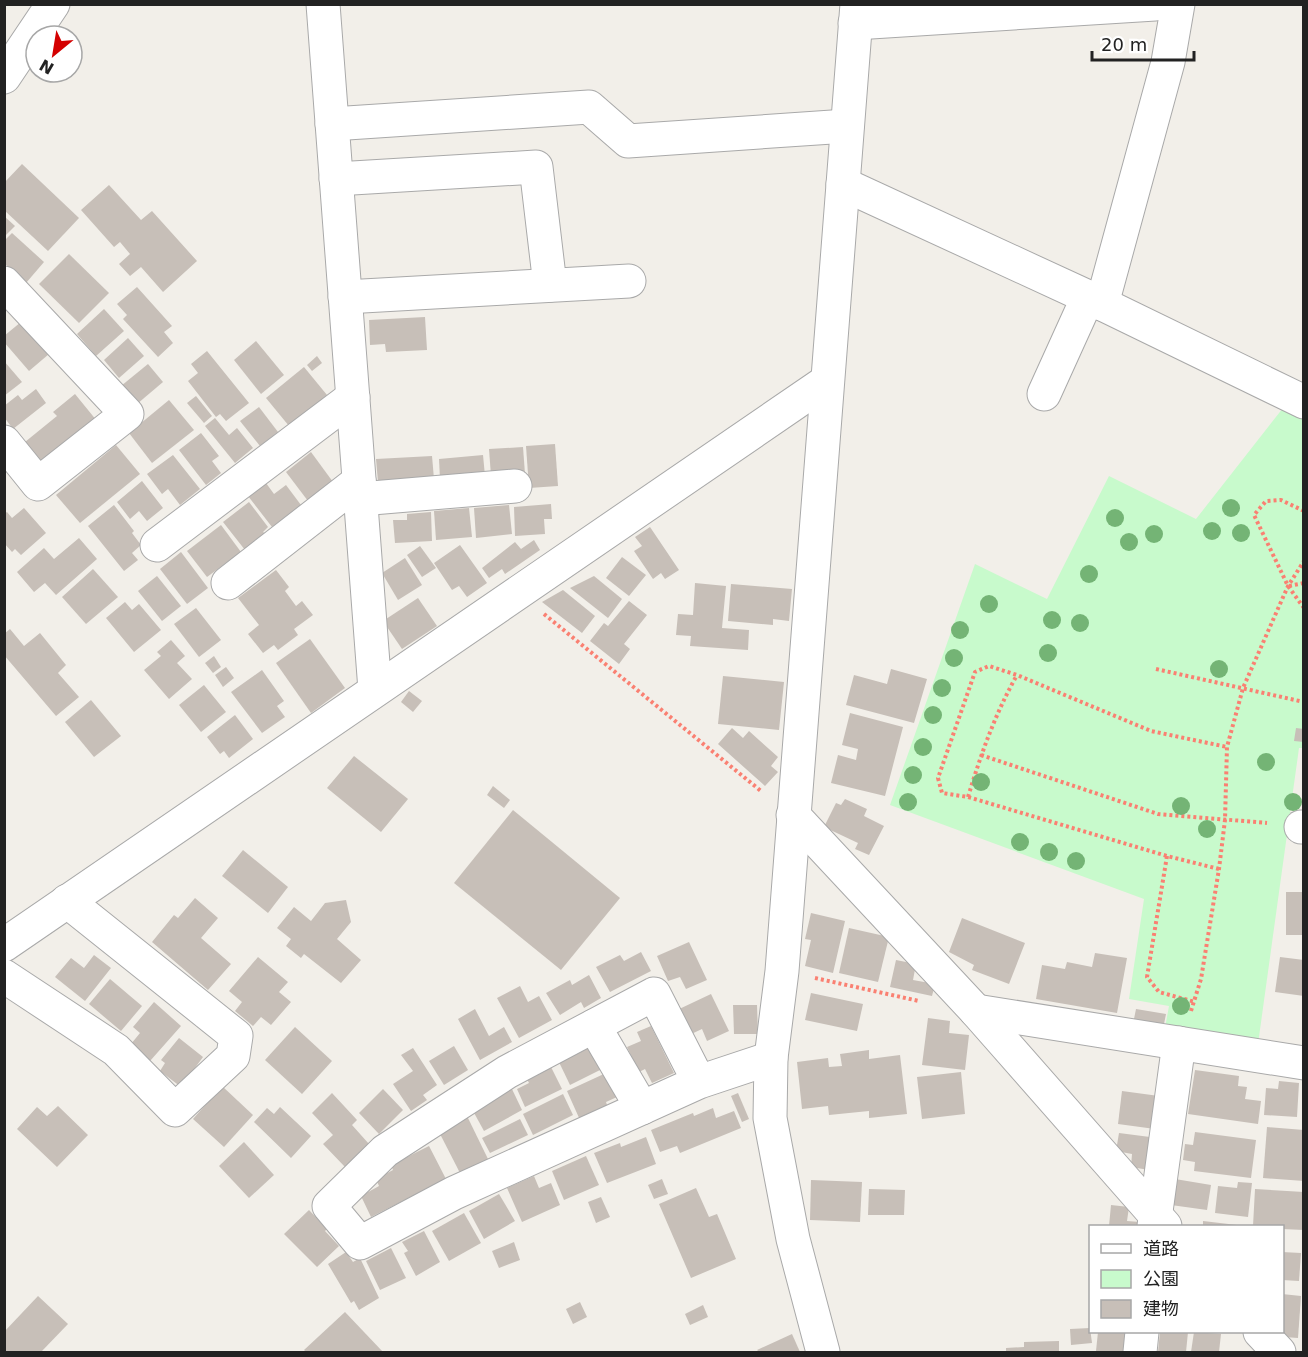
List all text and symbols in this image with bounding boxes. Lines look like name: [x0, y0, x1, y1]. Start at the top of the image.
north arrow: [24, 24, 84, 84]
scale bar: [1092, 24, 1194, 62]
text: 20 m: [1101, 34, 1147, 55]
text: N: [36, 55, 57, 78]
legend: [1089, 1225, 1284, 1333]
text: 道路: [1143, 1238, 1179, 1259]
text: 公園: [1143, 1268, 1179, 1289]
text: 建物: [1143, 1298, 1179, 1319]

